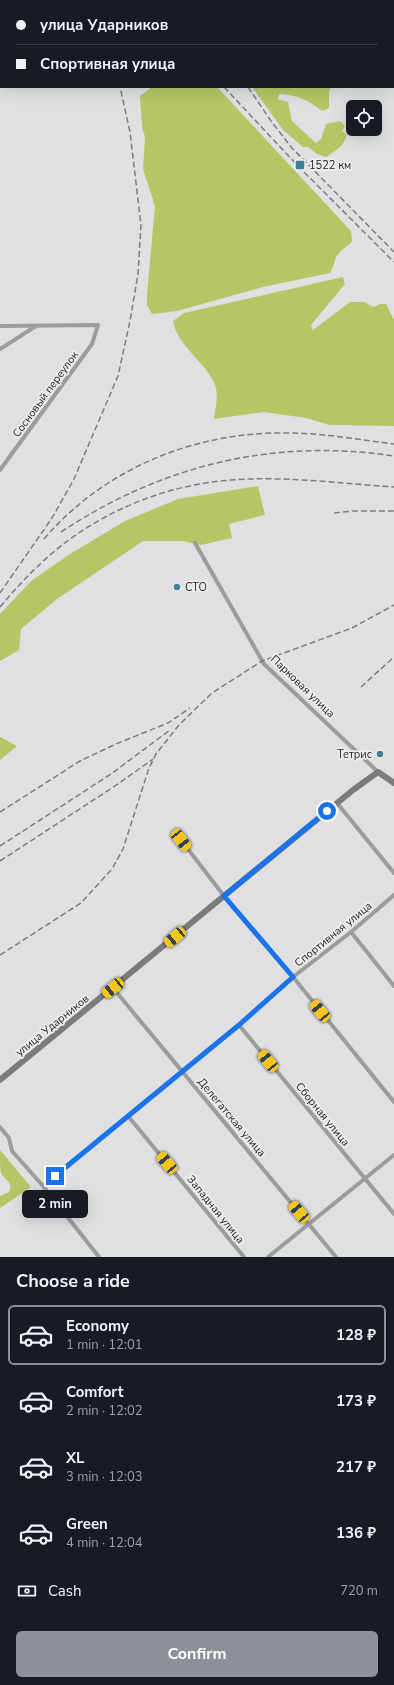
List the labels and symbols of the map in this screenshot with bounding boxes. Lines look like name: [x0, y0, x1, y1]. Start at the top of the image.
place label: 1522 км: [309, 158, 351, 173]
marker: 1522 км: [294, 159, 306, 171]
street label: Сосновый переулок: [9, 348, 82, 440]
place label: СТО: [185, 580, 207, 595]
marker: СТО: [172, 582, 182, 592]
street label: Парковая улица: [267, 652, 338, 721]
place label: Тетрис: [337, 747, 372, 762]
marker: Тетрис: [375, 749, 385, 759]
route start: [318, 802, 336, 820]
car: [169, 827, 193, 853]
street label: Спортивная улица: [291, 898, 375, 970]
car: [162, 925, 188, 949]
car: [100, 976, 126, 1000]
street label: улица Ударников: [12, 991, 92, 1060]
car: [308, 998, 332, 1024]
car: [256, 1048, 280, 1074]
street label: Делегатская улица: [194, 1075, 269, 1160]
street label: Сборная улица: [292, 1079, 353, 1149]
car: [155, 1150, 179, 1176]
route end: [46, 1167, 64, 1185]
street label: Западная улица: [183, 1172, 248, 1247]
callout: 2 min: [22, 1190, 88, 1218]
car: [287, 1199, 311, 1225]

